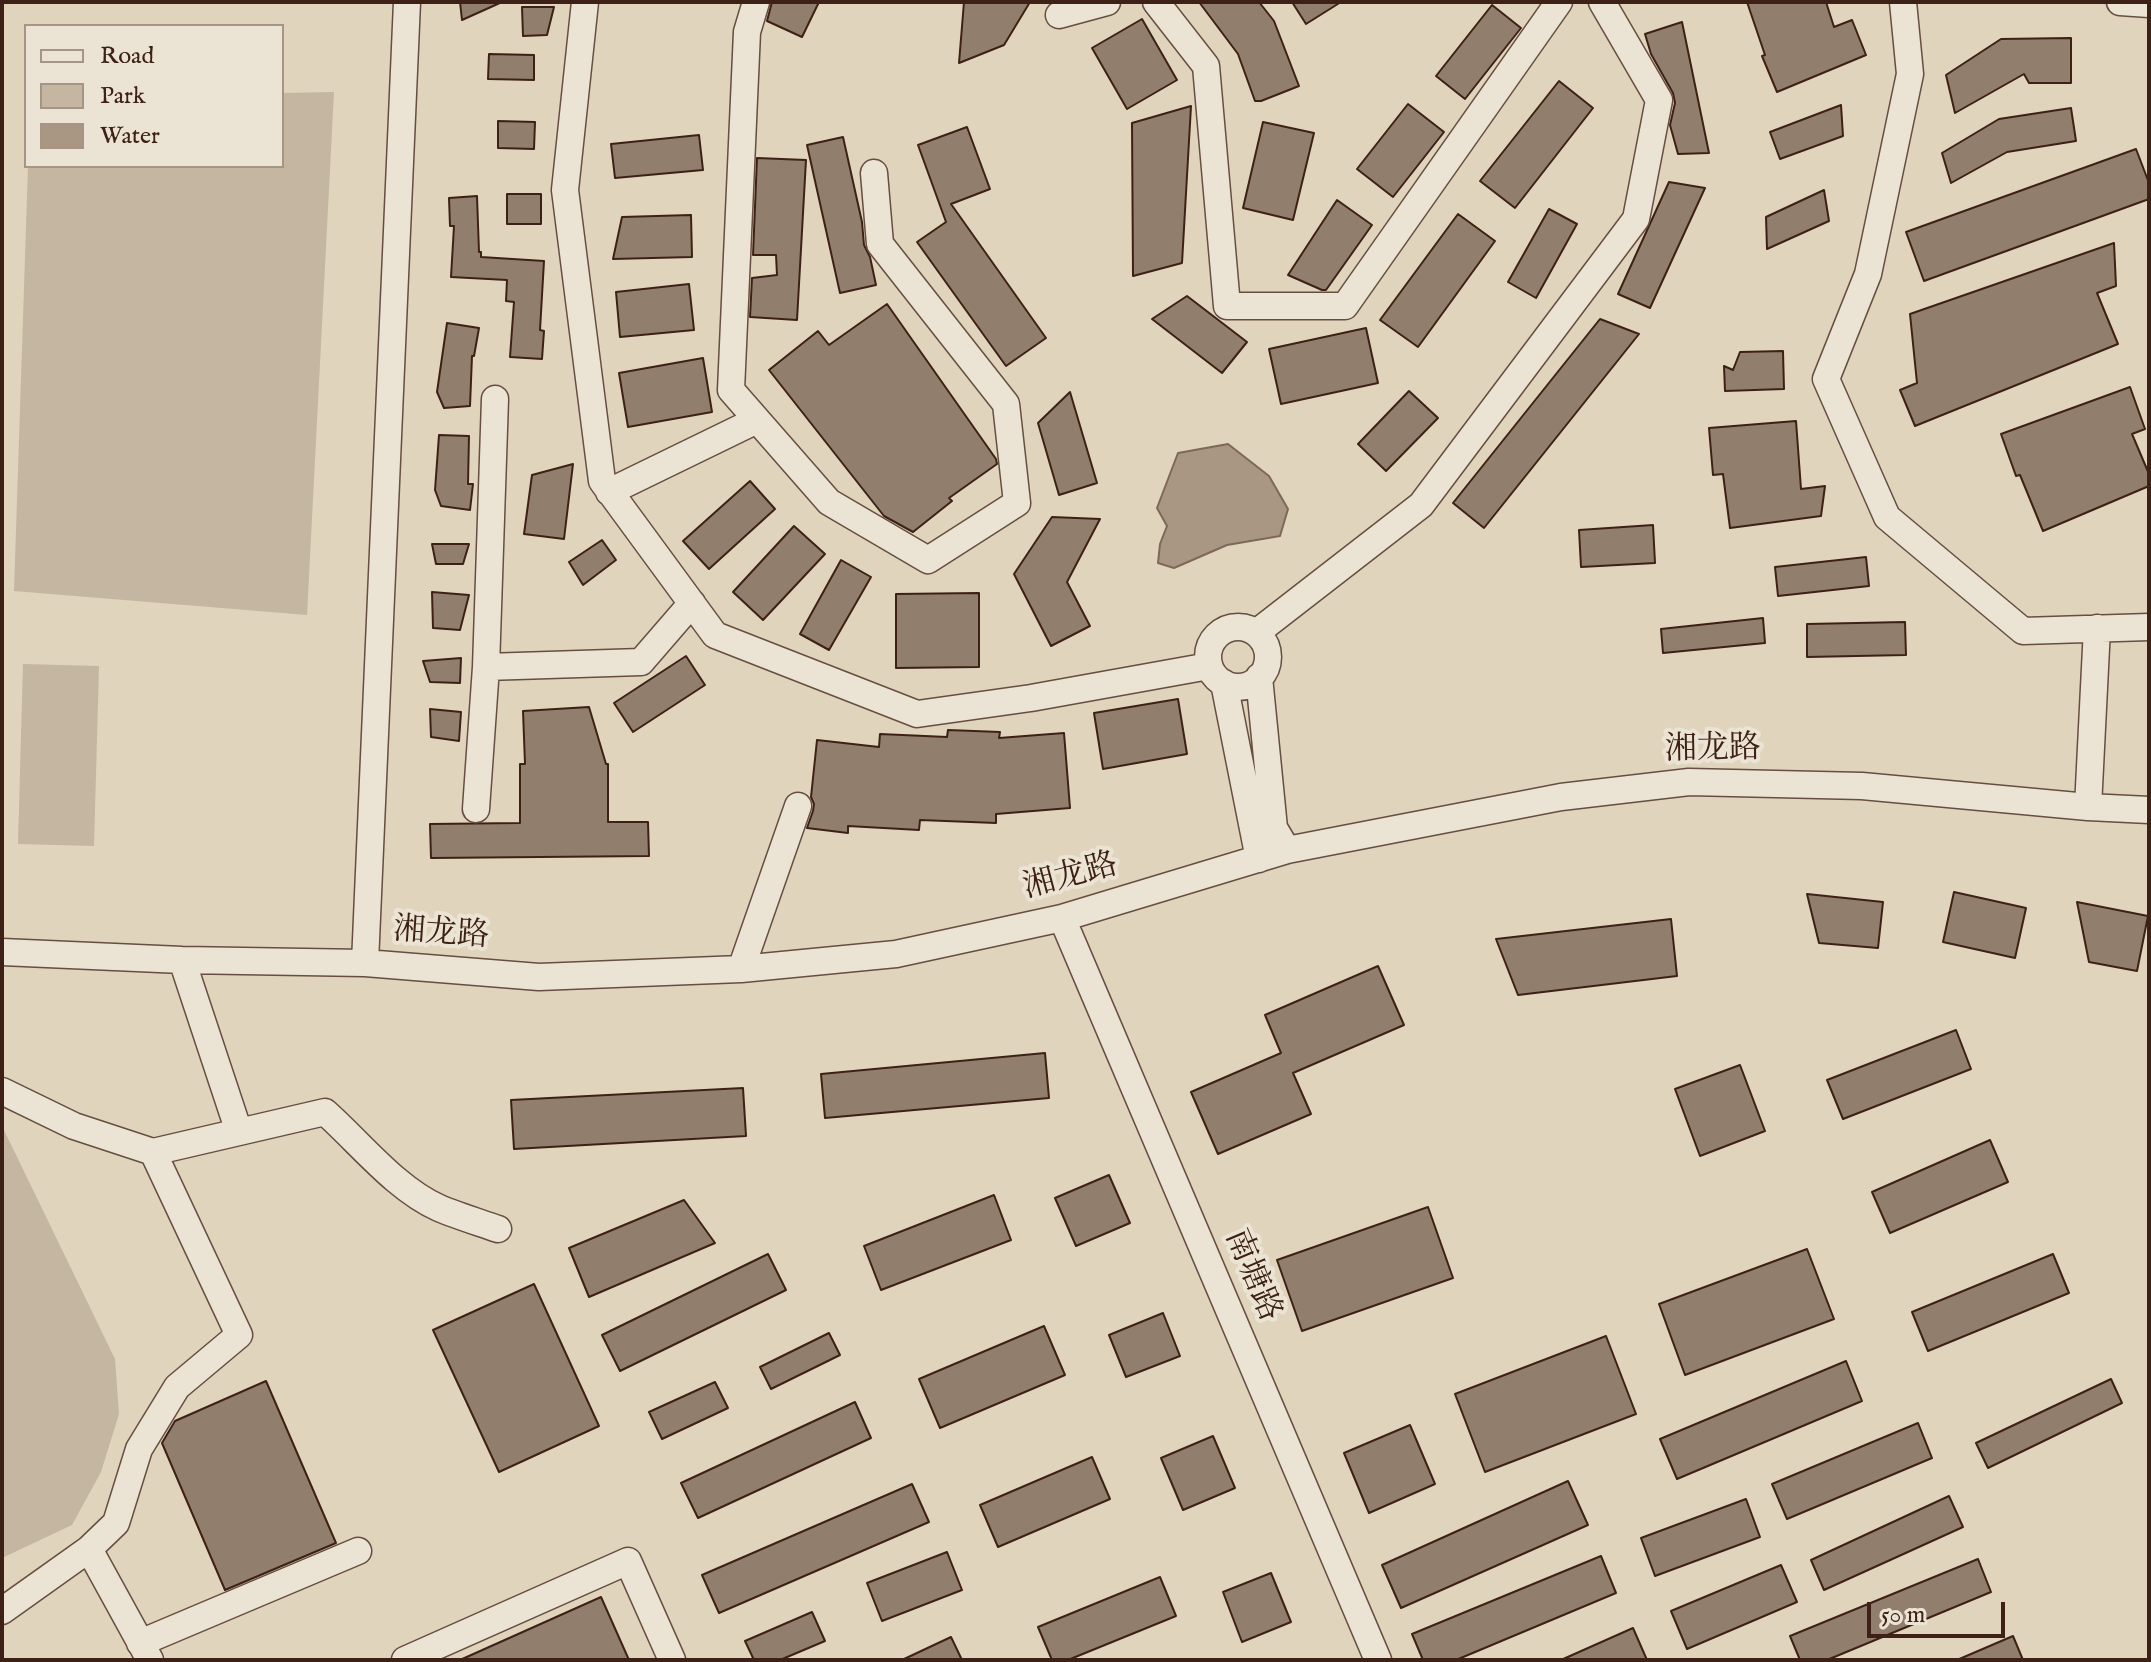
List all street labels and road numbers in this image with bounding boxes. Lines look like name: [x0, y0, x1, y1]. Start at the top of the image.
street label: 湘龙路: [1665, 731, 1761, 771]
street label: 湘龙路: [1020, 847, 1122, 909]
street label: 湘龙路: [392, 912, 490, 958]
street label: 南塘路: [1215, 1224, 1287, 1328]

